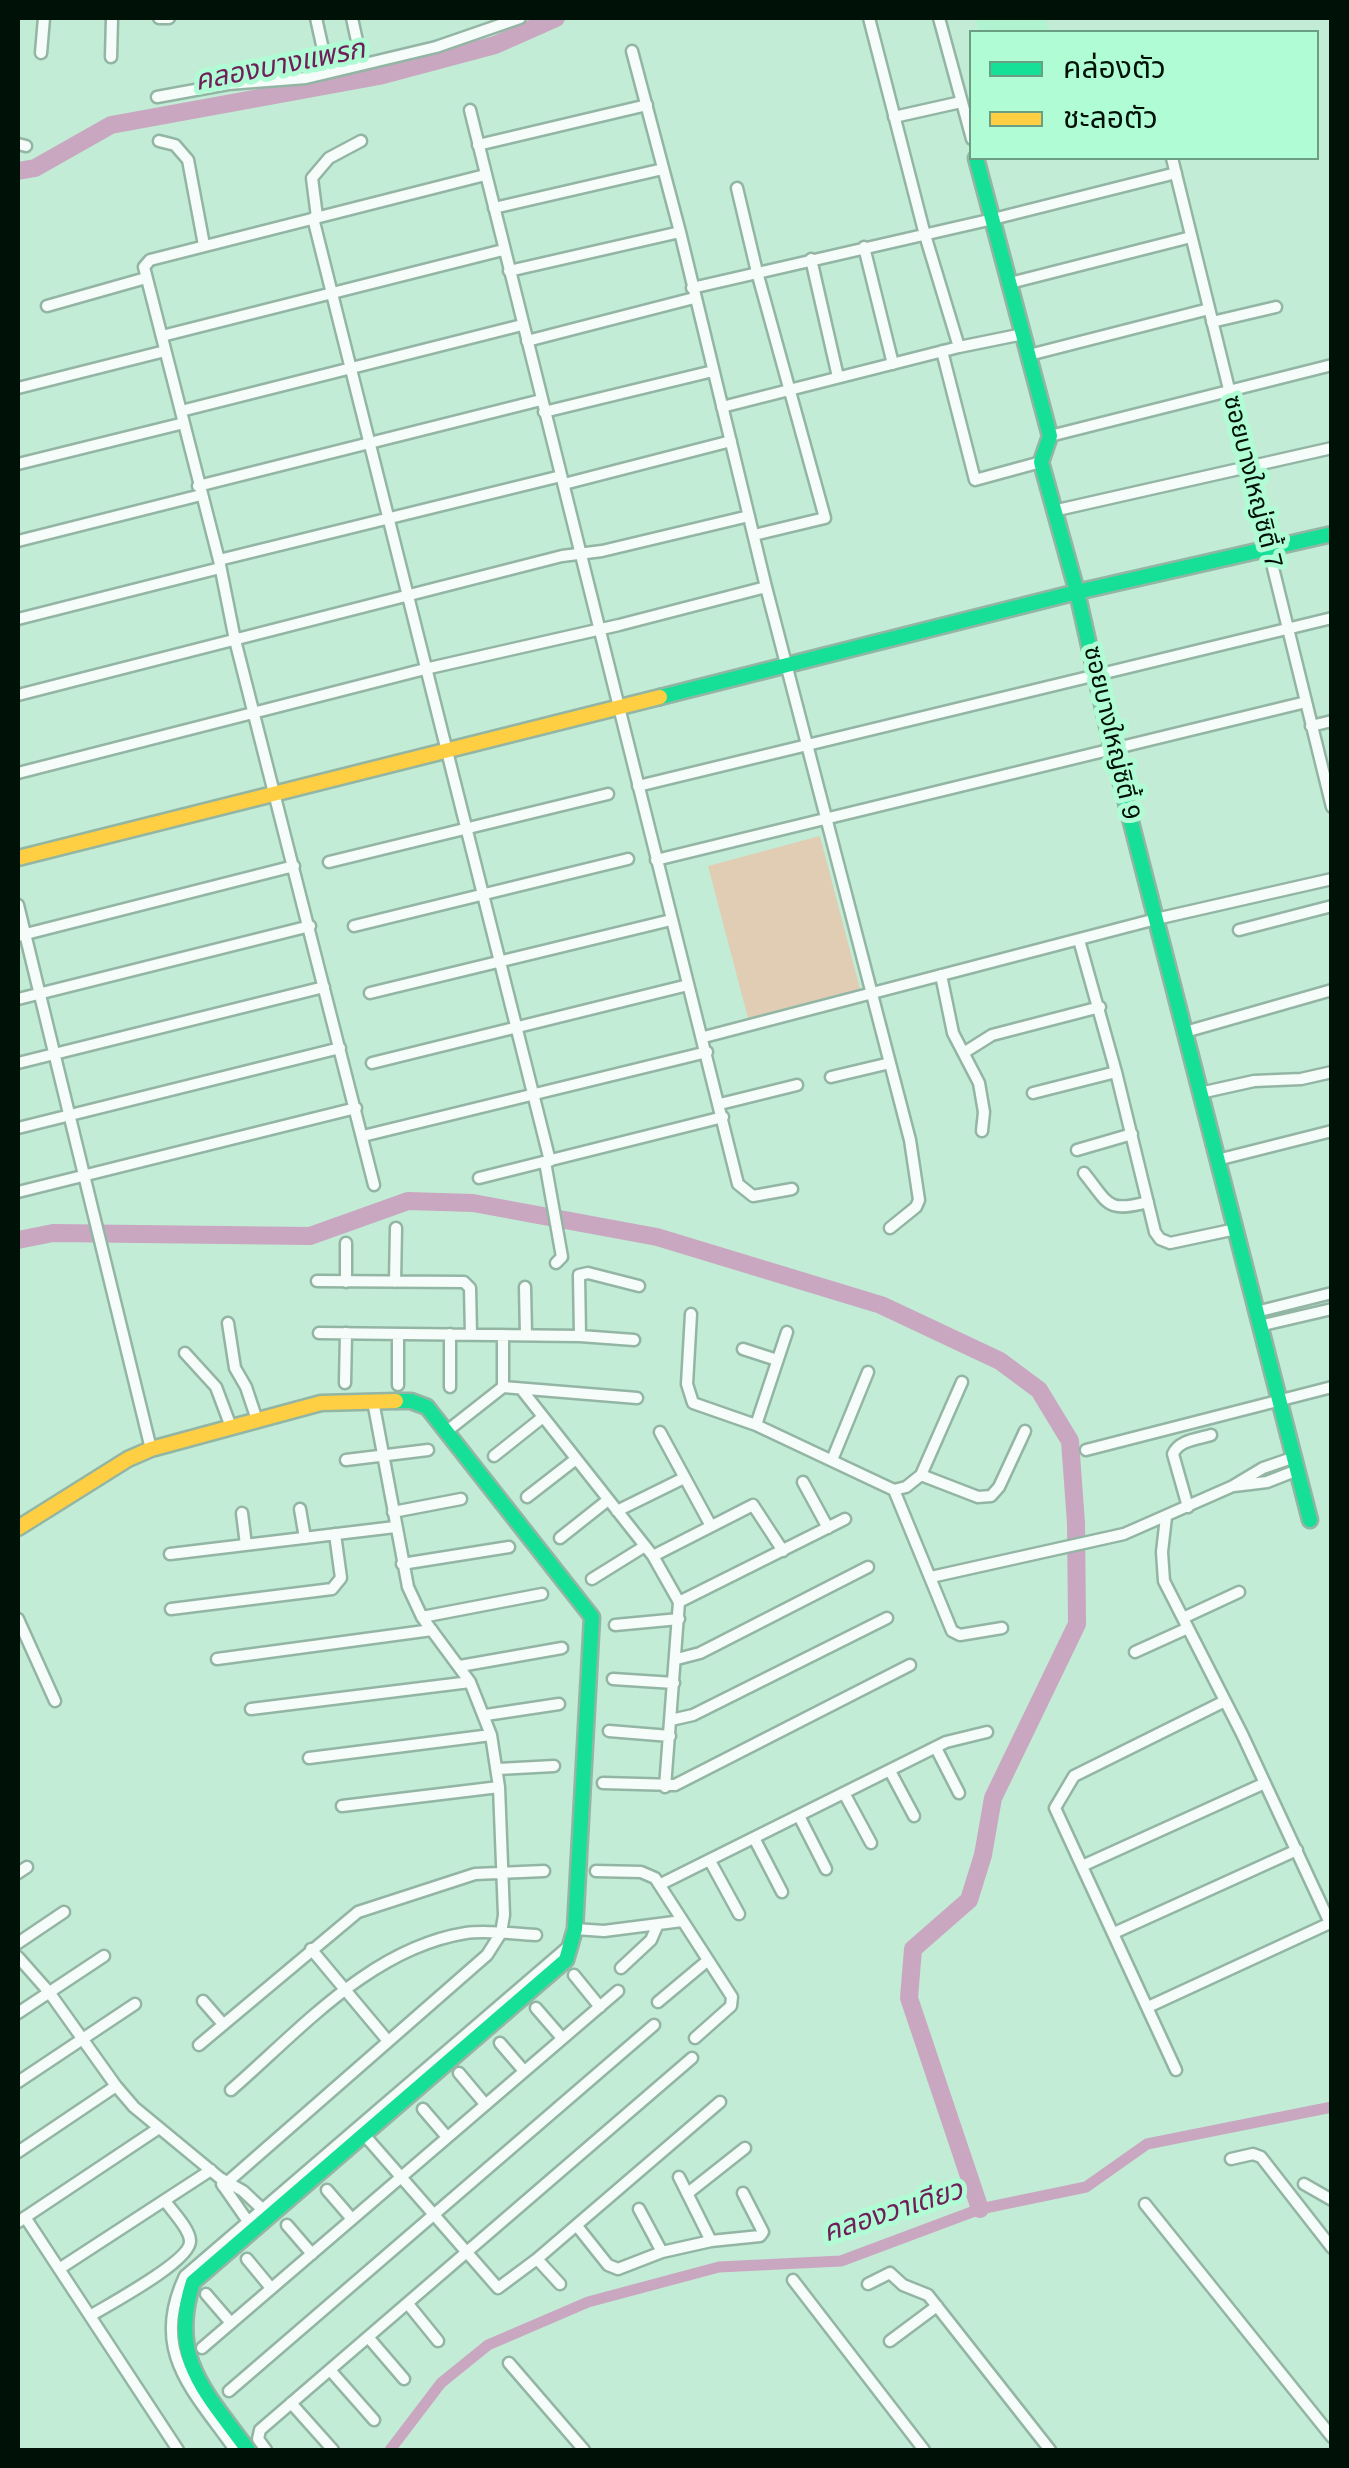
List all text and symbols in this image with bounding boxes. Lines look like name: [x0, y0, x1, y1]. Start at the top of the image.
legend: [969, 30, 1319, 160]
water label: คลองบางแพรก: [192, 33, 368, 99]
text: คล่องตัว: [1063, 51, 1166, 84]
text: ชะลอตัว: [1063, 101, 1158, 134]
street label: ซอยบางใหญ่ซิตี้ 7: [1216, 392, 1288, 572]
street label: ซอยบางใหญ่ซิตี้ 9: [1076, 643, 1146, 823]
water label: คลองวาเดียว: [819, 2174, 967, 2250]

